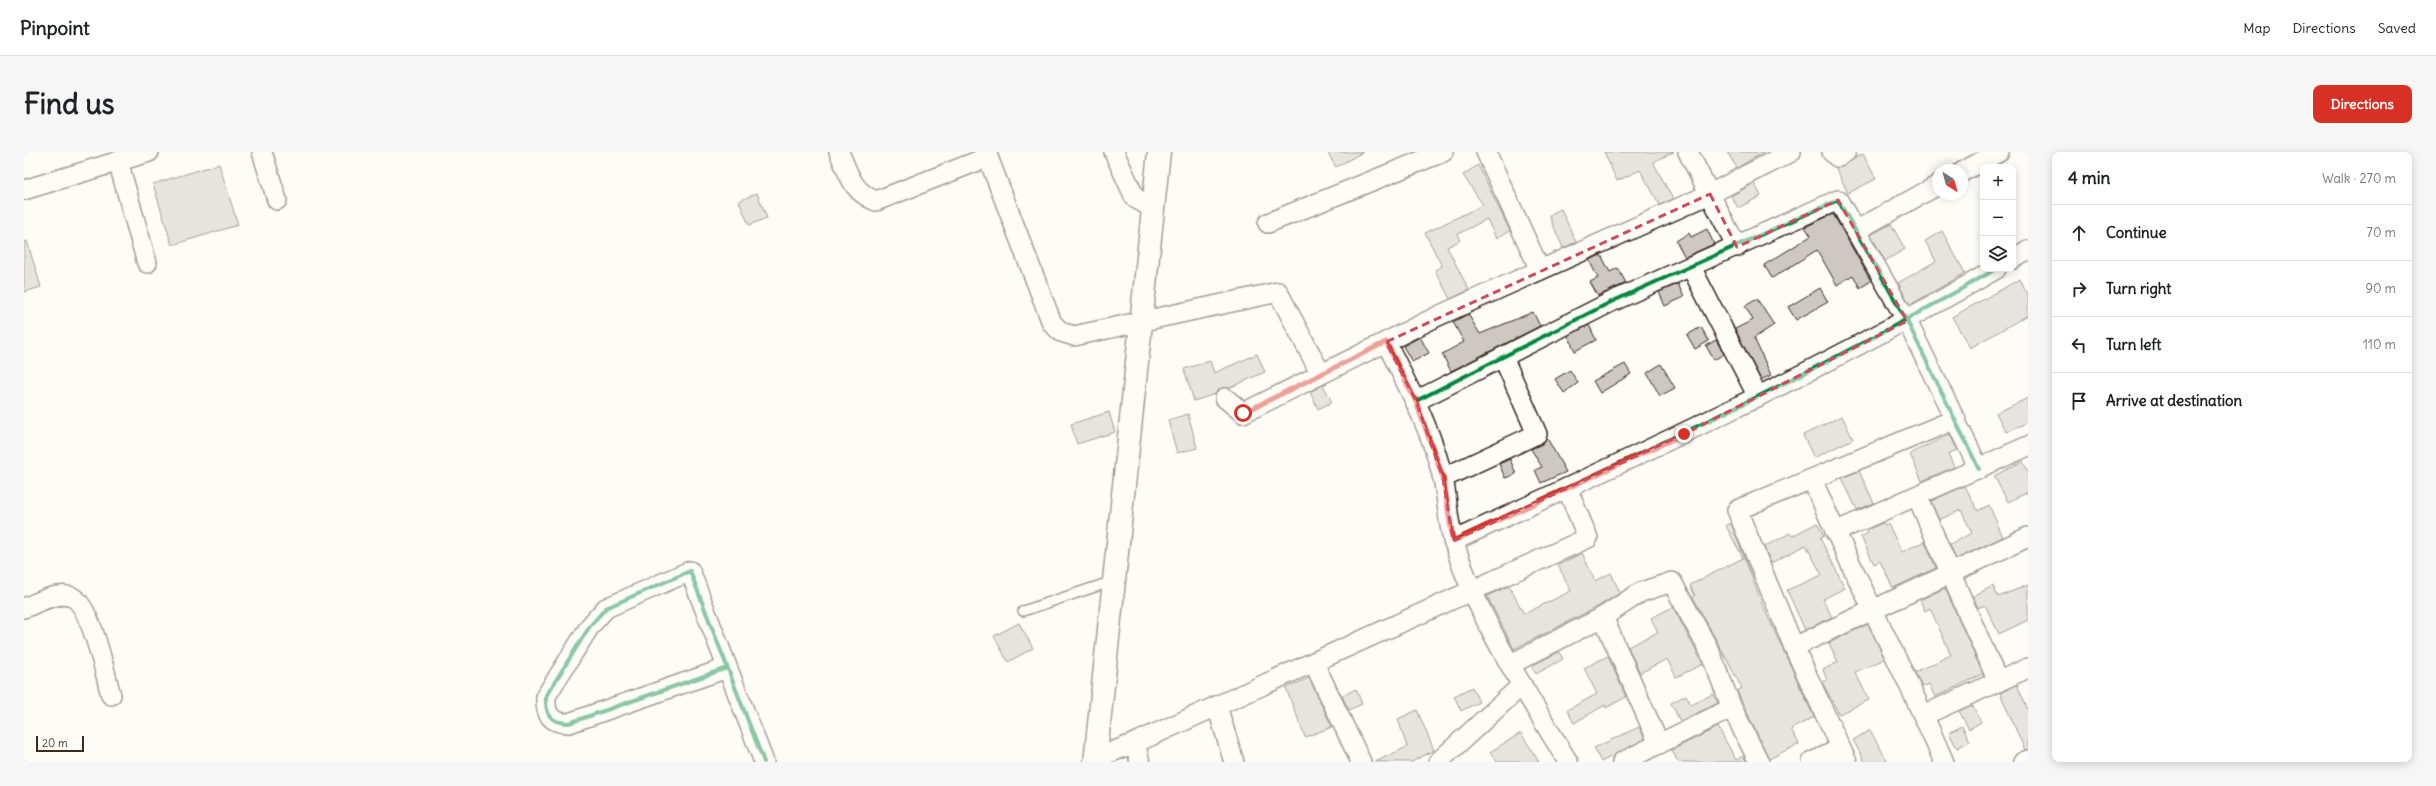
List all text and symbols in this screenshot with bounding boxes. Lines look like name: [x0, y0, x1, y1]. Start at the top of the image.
text: Pinpoint: [20, 16, 90, 40]
text: Map: [2243, 19, 2270, 37]
text: Directions: [2292, 19, 2356, 37]
text: Saved: [2378, 19, 2416, 37]
button: Directions: [2313, 85, 2412, 123]
text: Find us: [24, 86, 115, 122]
north arrow: [1932, 164, 1968, 200]
map controls: [1980, 164, 2016, 272]
button: +: [1980, 164, 2016, 200]
text: 4 min: [2068, 167, 2110, 189]
text: Walk · 270 m: [2322, 170, 2396, 187]
button: −: [1980, 200, 2016, 236]
icon: ahead: [2068, 222, 2090, 244]
text: Continue: [2106, 223, 2167, 242]
text: 70 m: [2367, 224, 2396, 241]
button: layers: [1980, 236, 2016, 272]
icon: right: [2068, 278, 2090, 300]
text: Turn right: [2106, 279, 2171, 298]
text: 90 m: [2365, 280, 2396, 297]
icon: left: [2068, 334, 2090, 356]
text: Turn left: [2106, 335, 2161, 354]
text: 110 m: [2363, 336, 2396, 353]
icon: arrive: [2068, 390, 2090, 412]
text: Arrive at destination: [2106, 391, 2242, 410]
route start: [1234, 404, 1252, 422]
route end: [1675, 425, 1693, 443]
scale bar: [36, 734, 84, 753]
text: 20 m: [42, 736, 68, 750]

